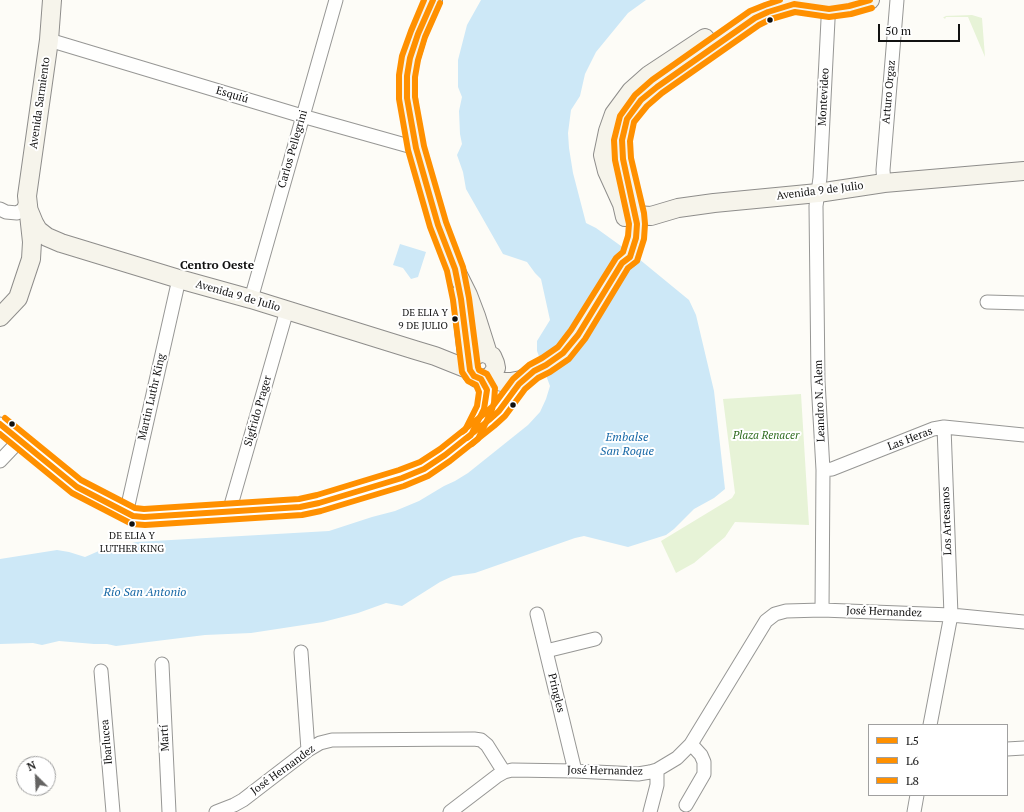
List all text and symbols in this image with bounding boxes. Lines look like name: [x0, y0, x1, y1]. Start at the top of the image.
unlabelled marker: [765, 15, 775, 25]
scale bar: [880, 16, 962, 42]
text: 50 m: [885, 23, 911, 38]
street label: Avenida Sarmiento: [27, 56, 53, 150]
street label: Arturo Orgaz: [880, 59, 898, 125]
street label: Montevideo: [816, 68, 832, 126]
street label: Esquiú: [214, 84, 250, 106]
street label: Carlos Pellegrini: [276, 108, 310, 190]
street label: Avenida 9 de Julio: [776, 179, 864, 203]
district label: Centro Oeste: [180, 259, 254, 273]
street label: Avenida 9 de Julio: [194, 278, 282, 314]
place label: DE ELIA Y 9 DE JULIO: [398, 307, 448, 330]
marker: DE ELIA Y 9 DE JULIO: [450, 314, 460, 324]
street label: Martin Luthr King: [136, 352, 168, 442]
street label: Leandro N. Alem: [812, 360, 828, 442]
street label: Sigfrido Prager: [242, 374, 274, 448]
unlabelled marker: [508, 400, 518, 410]
unlabelled marker: [7, 419, 17, 429]
street label: Las Heras: [886, 424, 934, 454]
park label: Plaza Renacer: [733, 429, 799, 443]
water label: Embalse San Roque: [600, 431, 654, 459]
street label: Los Artesanos: [939, 486, 955, 556]
marker: DE ELIA Y LUTHER KING: [127, 519, 137, 529]
place label: DE ELIA Y LUTHER KING: [100, 530, 164, 554]
water label: Río San Antonio: [104, 586, 186, 600]
street label: José Hernandez: [846, 604, 922, 620]
street label: Pringles: [545, 672, 567, 714]
street label: Ibarlucea: [98, 719, 116, 765]
street label: Martí: [158, 724, 172, 752]
legend: [868, 724, 1008, 796]
text: L5: [906, 733, 919, 748]
street label: José Hernandez: [248, 742, 318, 798]
text: L6: [906, 753, 919, 768]
north arrow: [16, 756, 56, 796]
text: N: [25, 758, 38, 774]
street label: José Hernandez: [567, 764, 643, 778]
text: L8: [906, 773, 919, 788]

